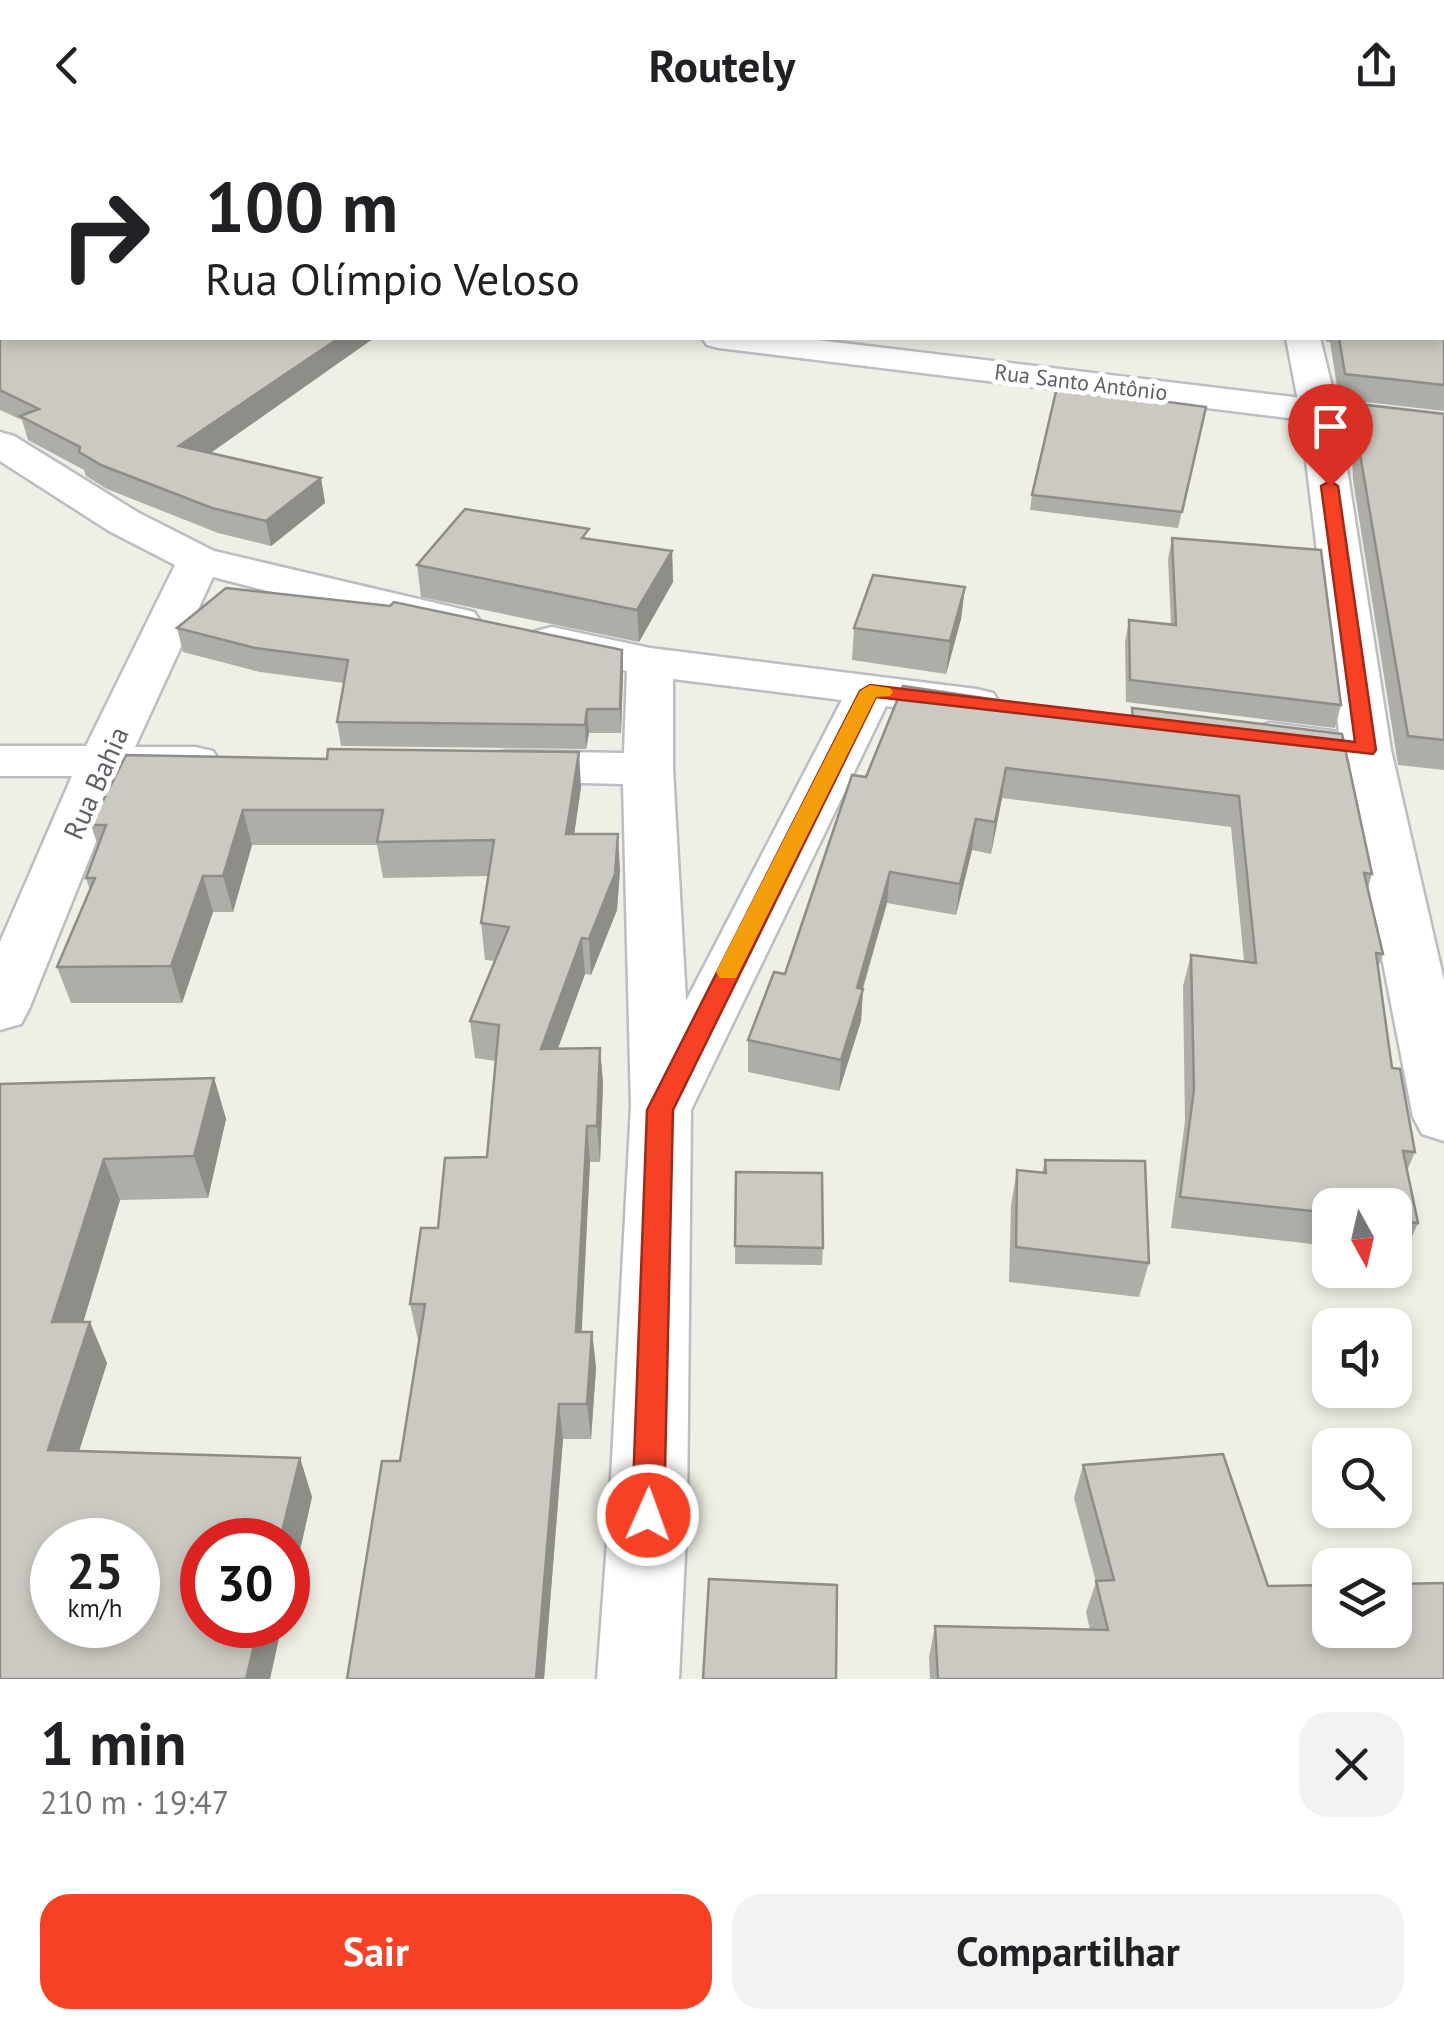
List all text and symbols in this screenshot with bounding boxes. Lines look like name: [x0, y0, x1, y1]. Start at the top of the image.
text: Routely: [649, 36, 795, 94]
icon: back: [40, 38, 95, 93]
icon: share: [1349, 38, 1404, 93]
text: 100 m: [205, 161, 398, 251]
icon: right: [40, 170, 170, 300]
text: Rua Olímpio Veloso: [205, 249, 580, 307]
street label: Rua Santo Antônio: [993, 358, 1169, 406]
pin: [1288, 384, 1373, 487]
icon: arrive: [1303, 399, 1358, 454]
street label: Rua Bahia: [54, 721, 137, 845]
north arrow: [1312, 1188, 1412, 1288]
map controls: [1312, 1188, 1412, 1648]
button: sound: [1312, 1308, 1412, 1408]
button: search: [1312, 1428, 1412, 1528]
position arrow: [596, 1463, 700, 1567]
speed limit sign: 30: [180, 1518, 310, 1648]
text: 25: [67, 1538, 123, 1603]
button: layers: [1312, 1548, 1412, 1648]
text: km/h: [68, 1592, 122, 1624]
text: 1 min: [40, 1704, 186, 1782]
button: close: [1299, 1712, 1404, 1817]
text: 210 m · 19:47: [40, 1781, 229, 1823]
button: Sair: [40, 1894, 712, 2009]
button: Compartilhar: [732, 1894, 1404, 2009]

